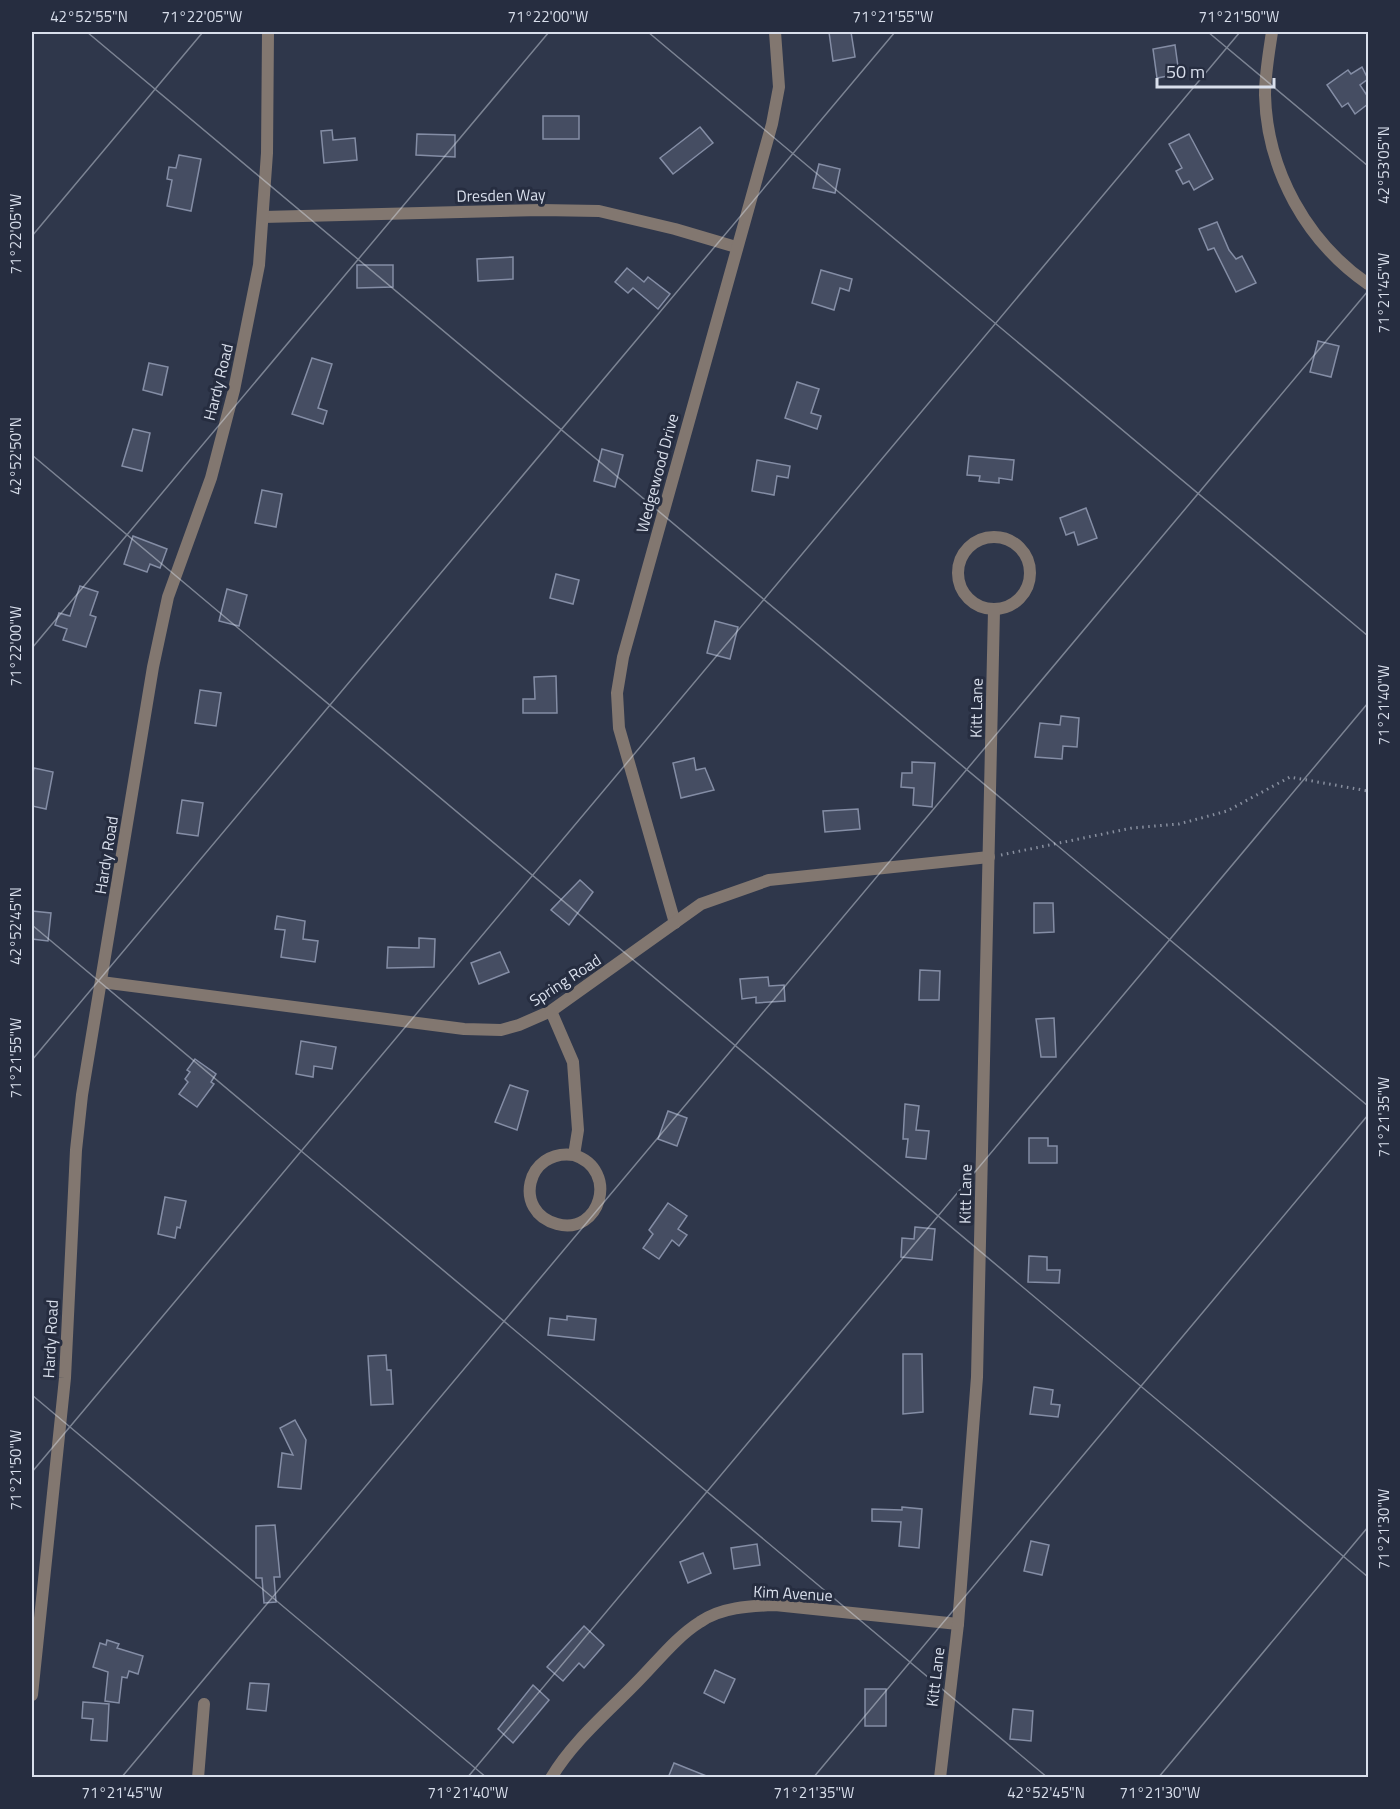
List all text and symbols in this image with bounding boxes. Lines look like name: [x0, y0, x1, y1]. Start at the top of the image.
text: 42°52'55"N: [50, 5, 128, 28]
text: 71°22'05"W: [162, 5, 242, 28]
text: 71°22'00"W: [508, 5, 588, 28]
text: 71°21'55"W: [853, 5, 933, 28]
text: 71°21'50"W: [1199, 5, 1279, 28]
scale bar: [1157, 51, 1274, 89]
text: 50 m: [1166, 58, 1205, 85]
text: 42°53'05"N: [1372, 126, 1395, 204]
street label: Dresden Way: [456, 182, 546, 208]
text: 71°22'05"W: [4, 194, 27, 274]
text: 71°21'45"W: [1372, 253, 1395, 333]
street label: Hardy Road: [197, 341, 239, 423]
street label: Wedgewood Drive: [630, 411, 684, 535]
text: 42°52'50"N: [4, 417, 27, 495]
text: 71°22'00"W: [4, 606, 27, 686]
text: 71°21'40"W: [1372, 665, 1395, 745]
street label: Kitt Lane: [963, 678, 989, 738]
street label: Hardy Road: [88, 814, 124, 896]
text: 42°52'45"N: [4, 887, 27, 965]
street label: Spring Road: [524, 948, 606, 1012]
text: 71°21'55"W: [4, 1018, 27, 1098]
text: 71°21'35"W: [1372, 1077, 1395, 1157]
street label: Kitt Lane: [952, 1164, 978, 1224]
street label: Hardy Road: [36, 1299, 64, 1379]
text: 71°21'50"W: [4, 1430, 27, 1510]
text: 71°21'30"W: [1372, 1489, 1395, 1569]
street label: Kim Avenue: [753, 1579, 833, 1607]
street label: Kitt Lane: [919, 1646, 951, 1708]
text: 71°21'45"W: [82, 1781, 162, 1804]
text: 71°21'40"W: [428, 1781, 508, 1804]
text: 71°21'35"W: [774, 1781, 854, 1804]
text: 42°52'45"N: [1007, 1781, 1085, 1804]
text: 71°21'30"W: [1120, 1781, 1200, 1804]

